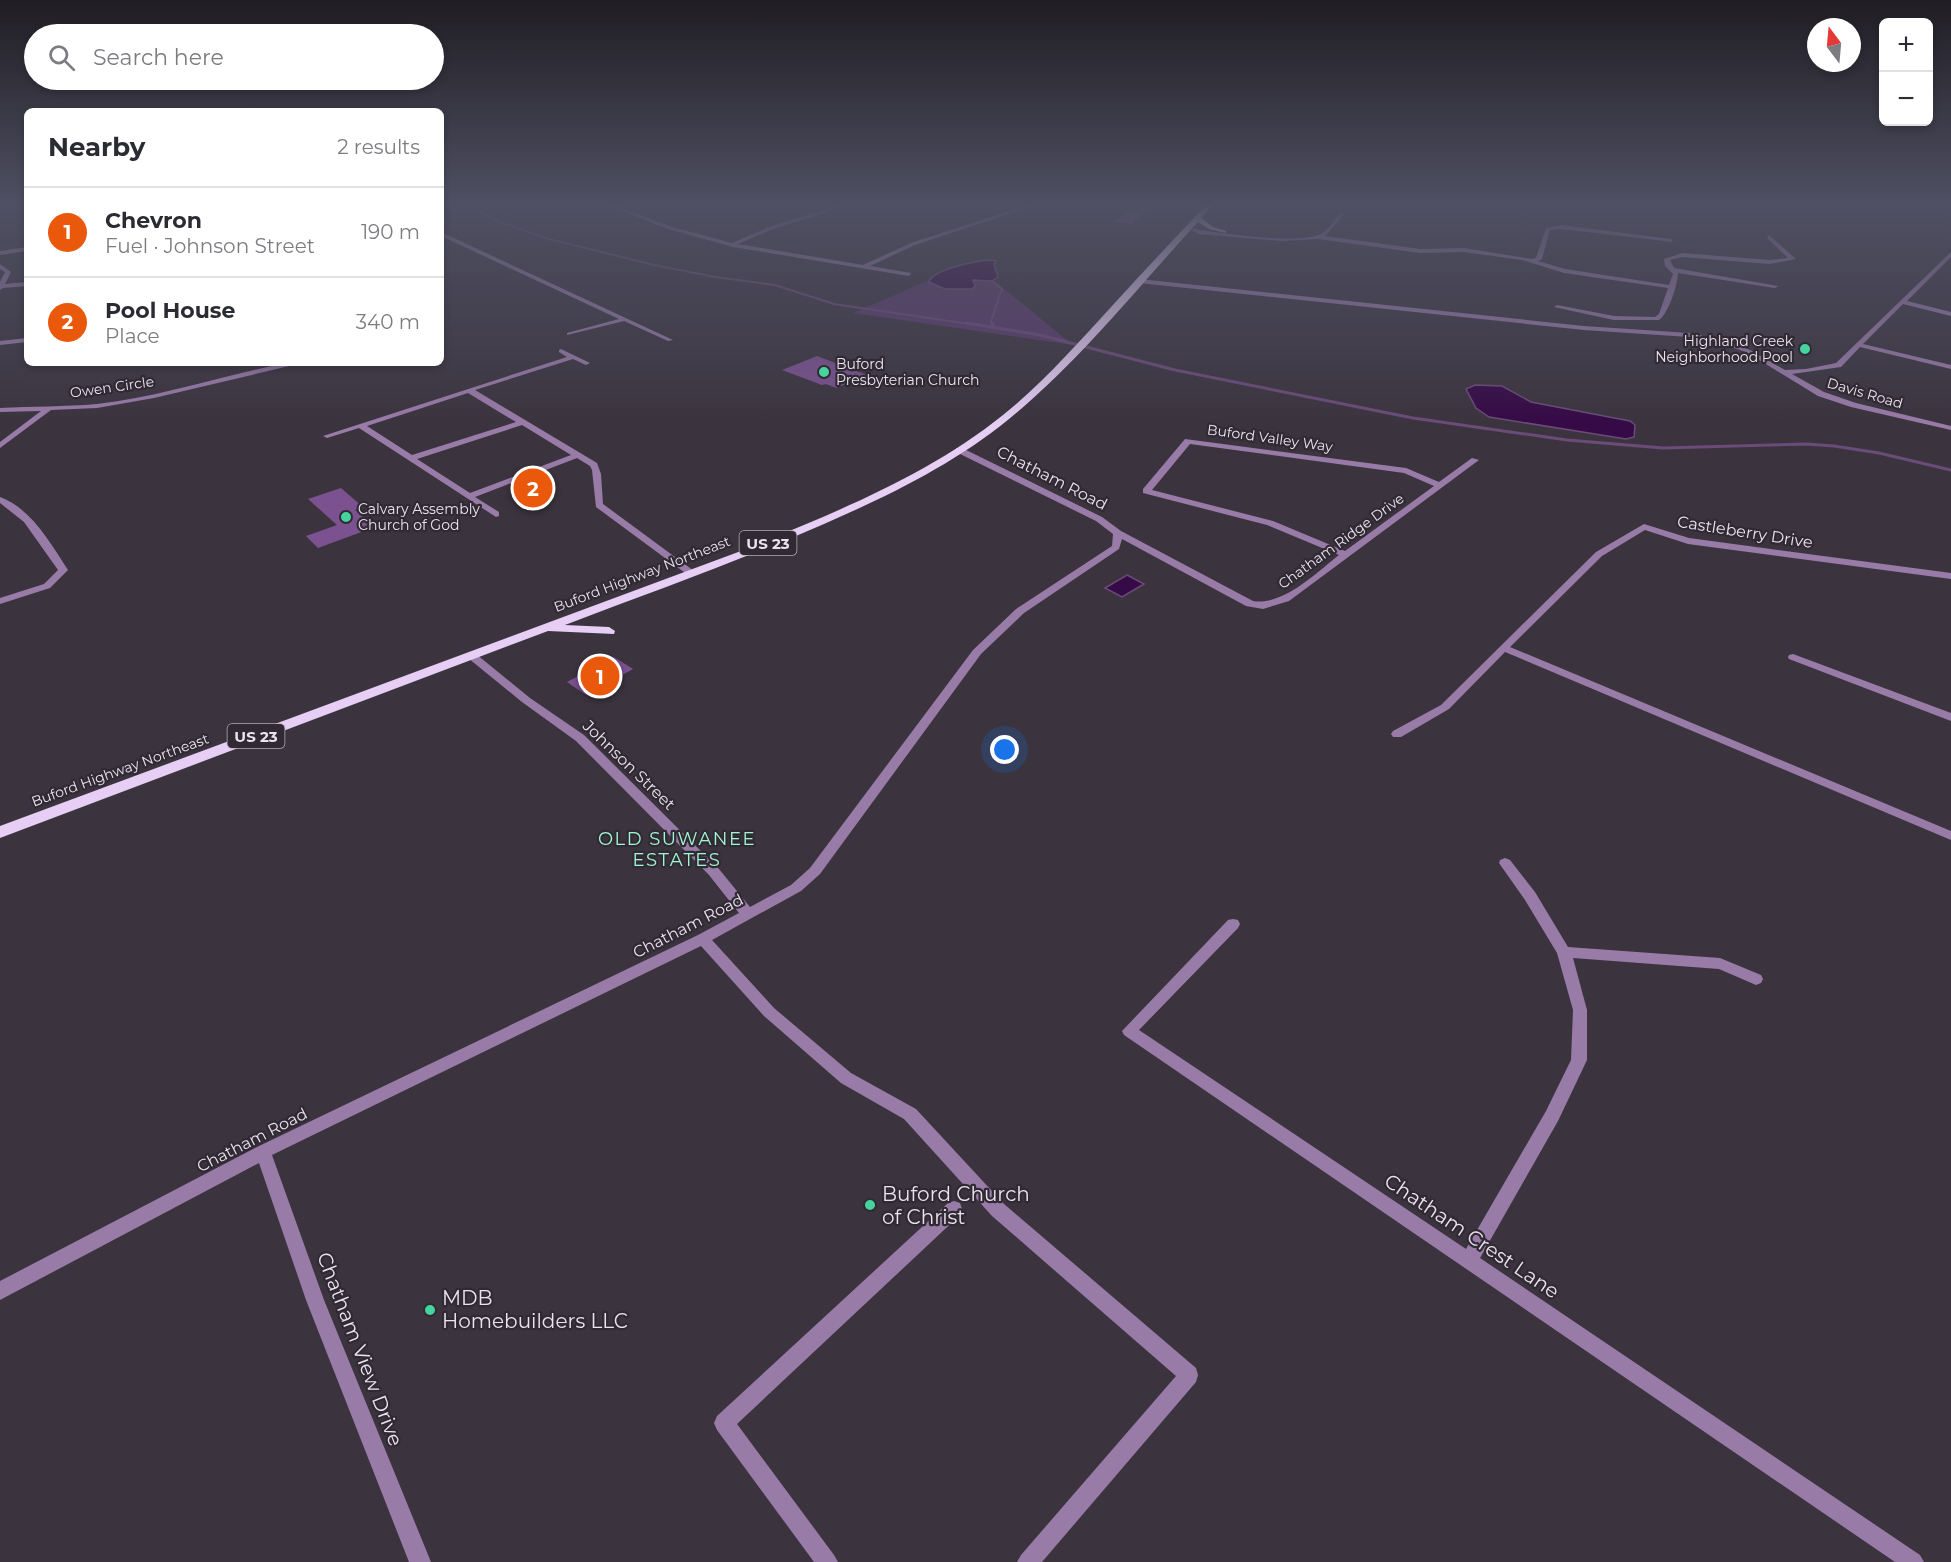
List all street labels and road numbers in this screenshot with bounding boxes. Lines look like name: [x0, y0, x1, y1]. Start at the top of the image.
street label: Owen Circle: [69, 372, 155, 402]
street label: Davis Road: [1825, 374, 1905, 412]
street label: Buford Valley Way: [1206, 420, 1334, 456]
street label: Chatham Road: [994, 442, 1110, 514]
street label: Chatham Ridge Drive: [1274, 489, 1408, 593]
street label: Castleberry Drive: [1676, 512, 1814, 552]
road number: US 23: [740, 531, 796, 555]
street label: Buford Highway Northeast: [551, 532, 733, 616]
street label: Johnson Street: [578, 715, 679, 814]
road number: US 23: [228, 724, 284, 748]
street label: Buford Highway Northeast: [29, 729, 211, 811]
street label: Chatham Road: [630, 890, 746, 962]
street label: Chatham Road: [194, 1104, 310, 1176]
street label: Chatham Crest Lane: [1380, 1169, 1564, 1303]
street label: Chatham View Drive: [312, 1249, 408, 1449]

